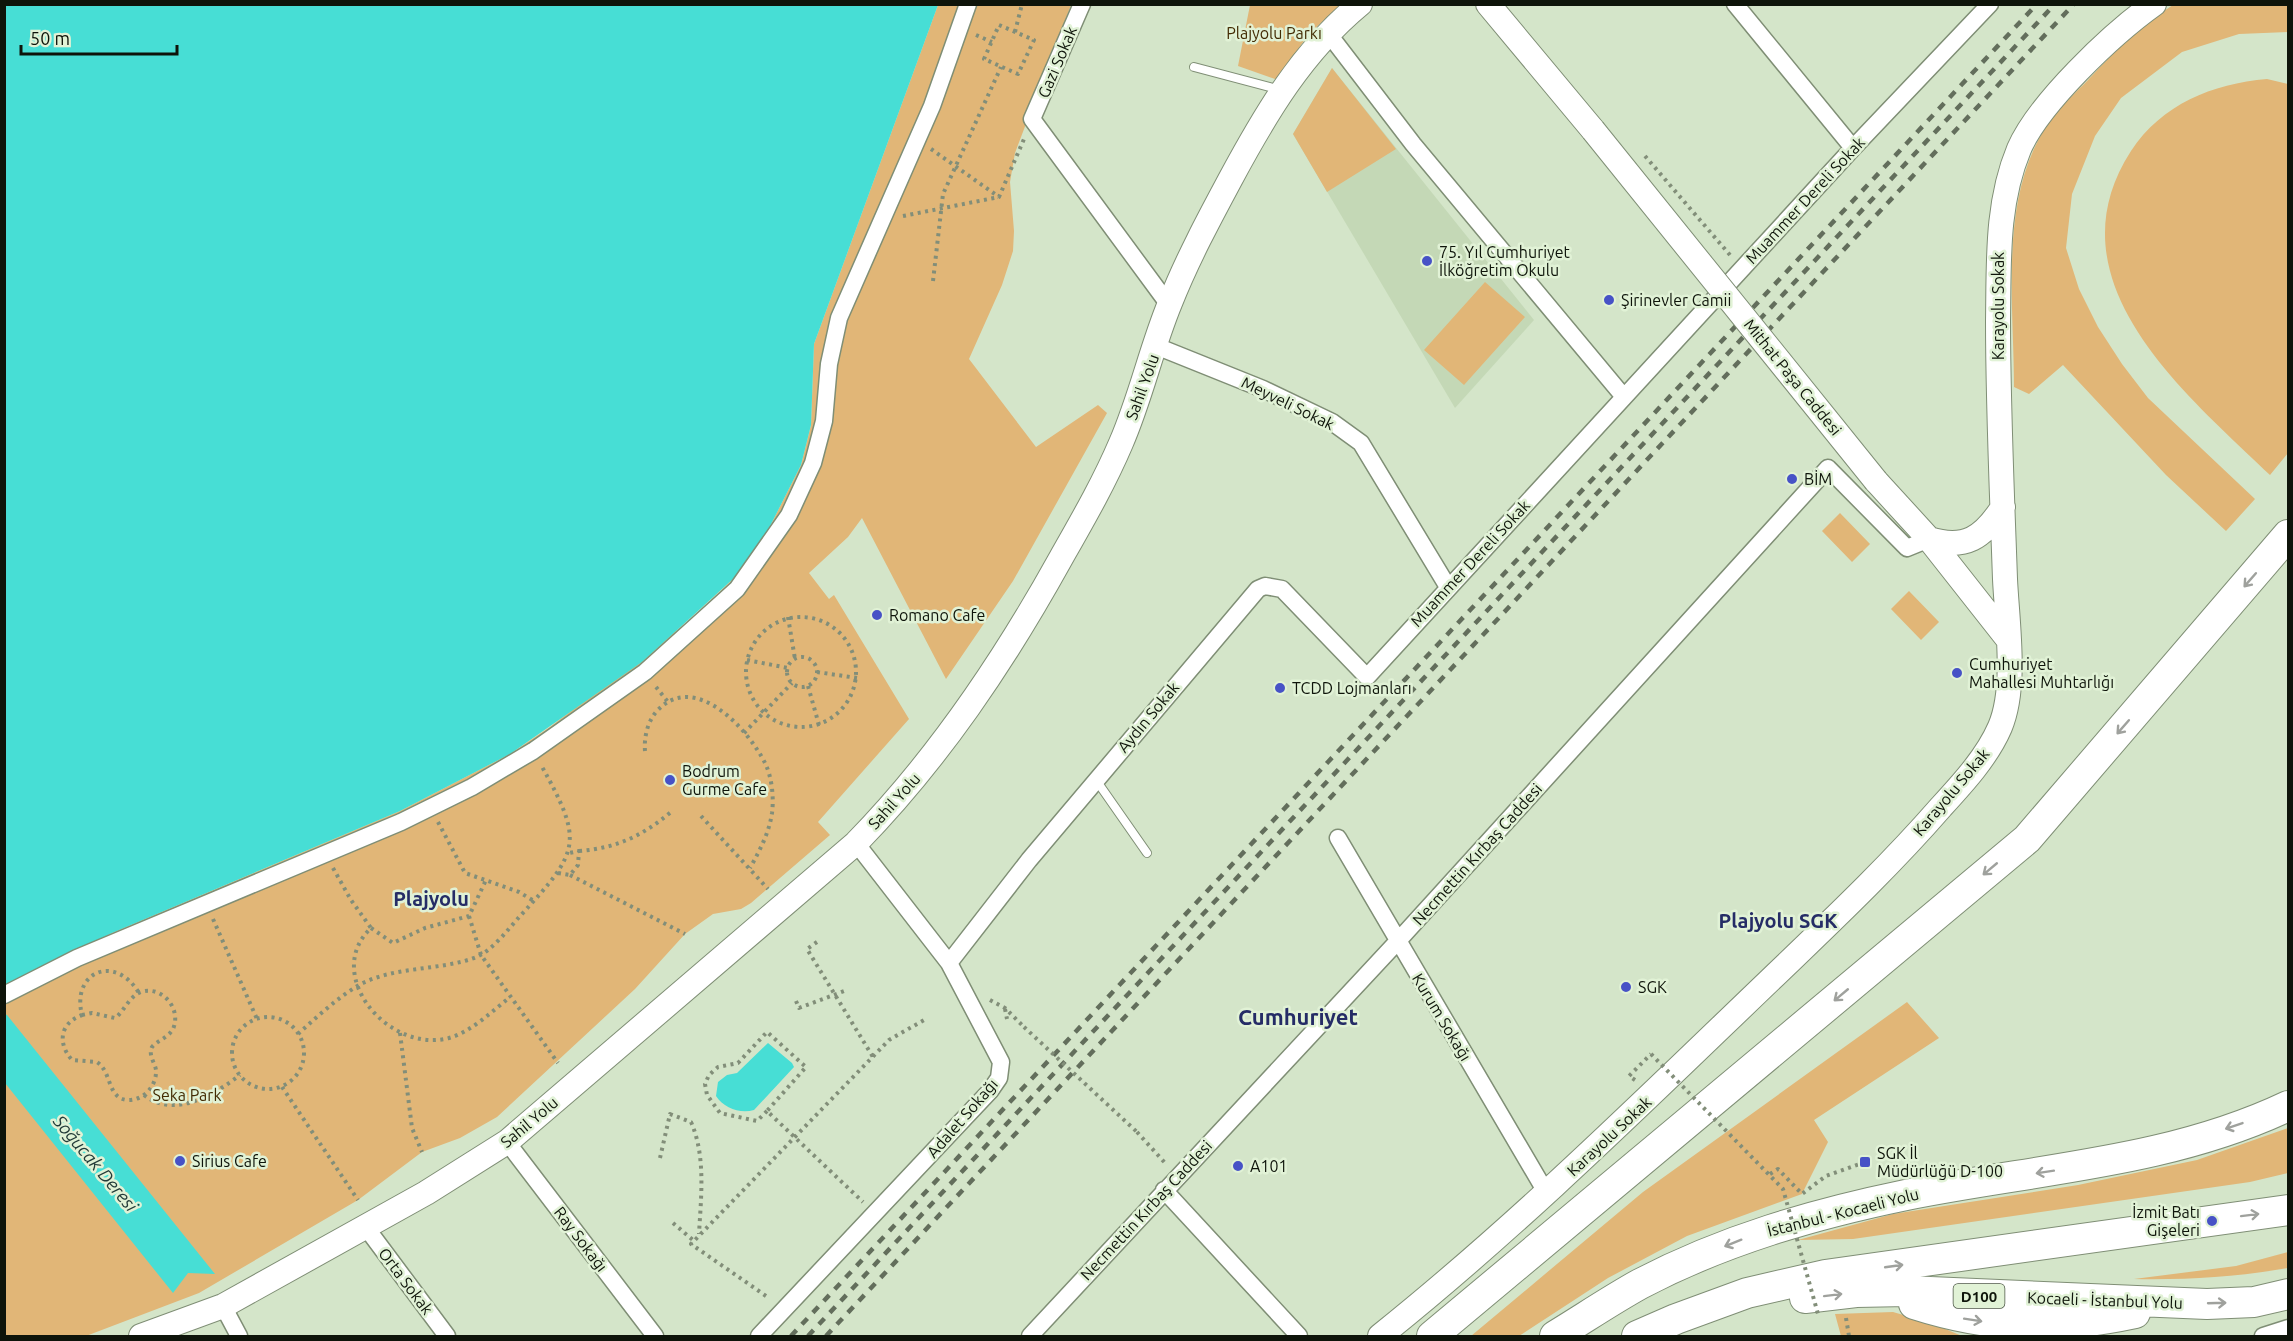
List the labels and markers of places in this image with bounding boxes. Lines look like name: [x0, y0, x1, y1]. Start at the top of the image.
place label: 75. Yıl Cumhuriyet İlköğretim Okulu: [1439, 243, 1571, 279]
marker: 75. Yıl Cumhuriyet İlköğretim Okulu: [1420, 254, 1434, 268]
place label: Şirinevler Camii: [1621, 291, 1731, 309]
marker: Şirinevler Camii: [1602, 293, 1616, 307]
place label: BİM: [1804, 470, 1832, 488]
marker: BİM: [1785, 472, 1799, 486]
place label: Romano Cafe: [889, 606, 985, 624]
marker: Romano Cafe: [870, 608, 884, 622]
place label: Cumhuriyet Mahallesi Muhtarlığı: [1969, 655, 2114, 691]
marker: Cumhuriyet Mahallesi Muhtarlığı: [1950, 666, 1964, 680]
place label: TCDD Lojmanları: [1292, 679, 1412, 697]
marker: TCDD Lojmanları: [1273, 681, 1287, 695]
place label: Bodrum Gurme Cafe: [682, 762, 767, 798]
marker: Bodrum Gurme Cafe: [663, 773, 677, 787]
place label: SGK: [1638, 978, 1667, 996]
marker: SGK: [1619, 980, 1633, 994]
place label: SGK İl Müdürlüğü D-100: [1877, 1144, 2003, 1180]
place label: Sirius Cafe: [192, 1152, 267, 1170]
marker: Sirius Cafe: [173, 1154, 187, 1168]
marker: SGK İl Müdürlüğü D-100: [1858, 1155, 1872, 1169]
place label: A101: [1250, 1157, 1287, 1175]
marker: A101: [1231, 1159, 1245, 1173]
place label: İzmit Batı Gişeleri: [2132, 1203, 2200, 1239]
marker: İzmit Batı Gişeleri: [2205, 1214, 2219, 1228]

